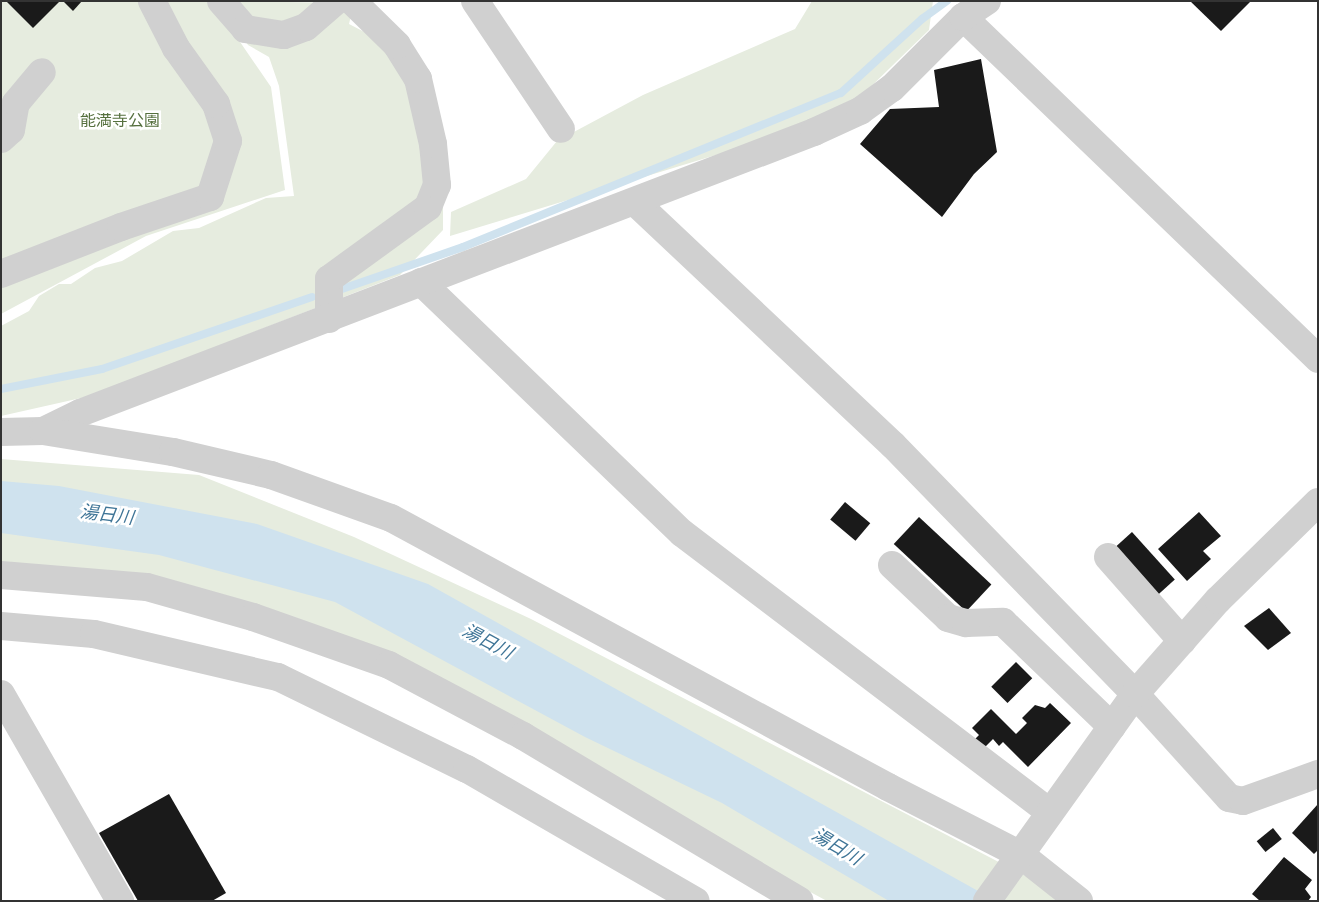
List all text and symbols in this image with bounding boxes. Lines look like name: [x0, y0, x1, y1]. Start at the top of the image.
park label: 能満寺公園: [80, 110, 160, 130]
water label: 湯日川: [79, 500, 135, 528]
water label: 湯日川: [459, 619, 517, 663]
water label: 湯日川: [808, 823, 866, 869]

